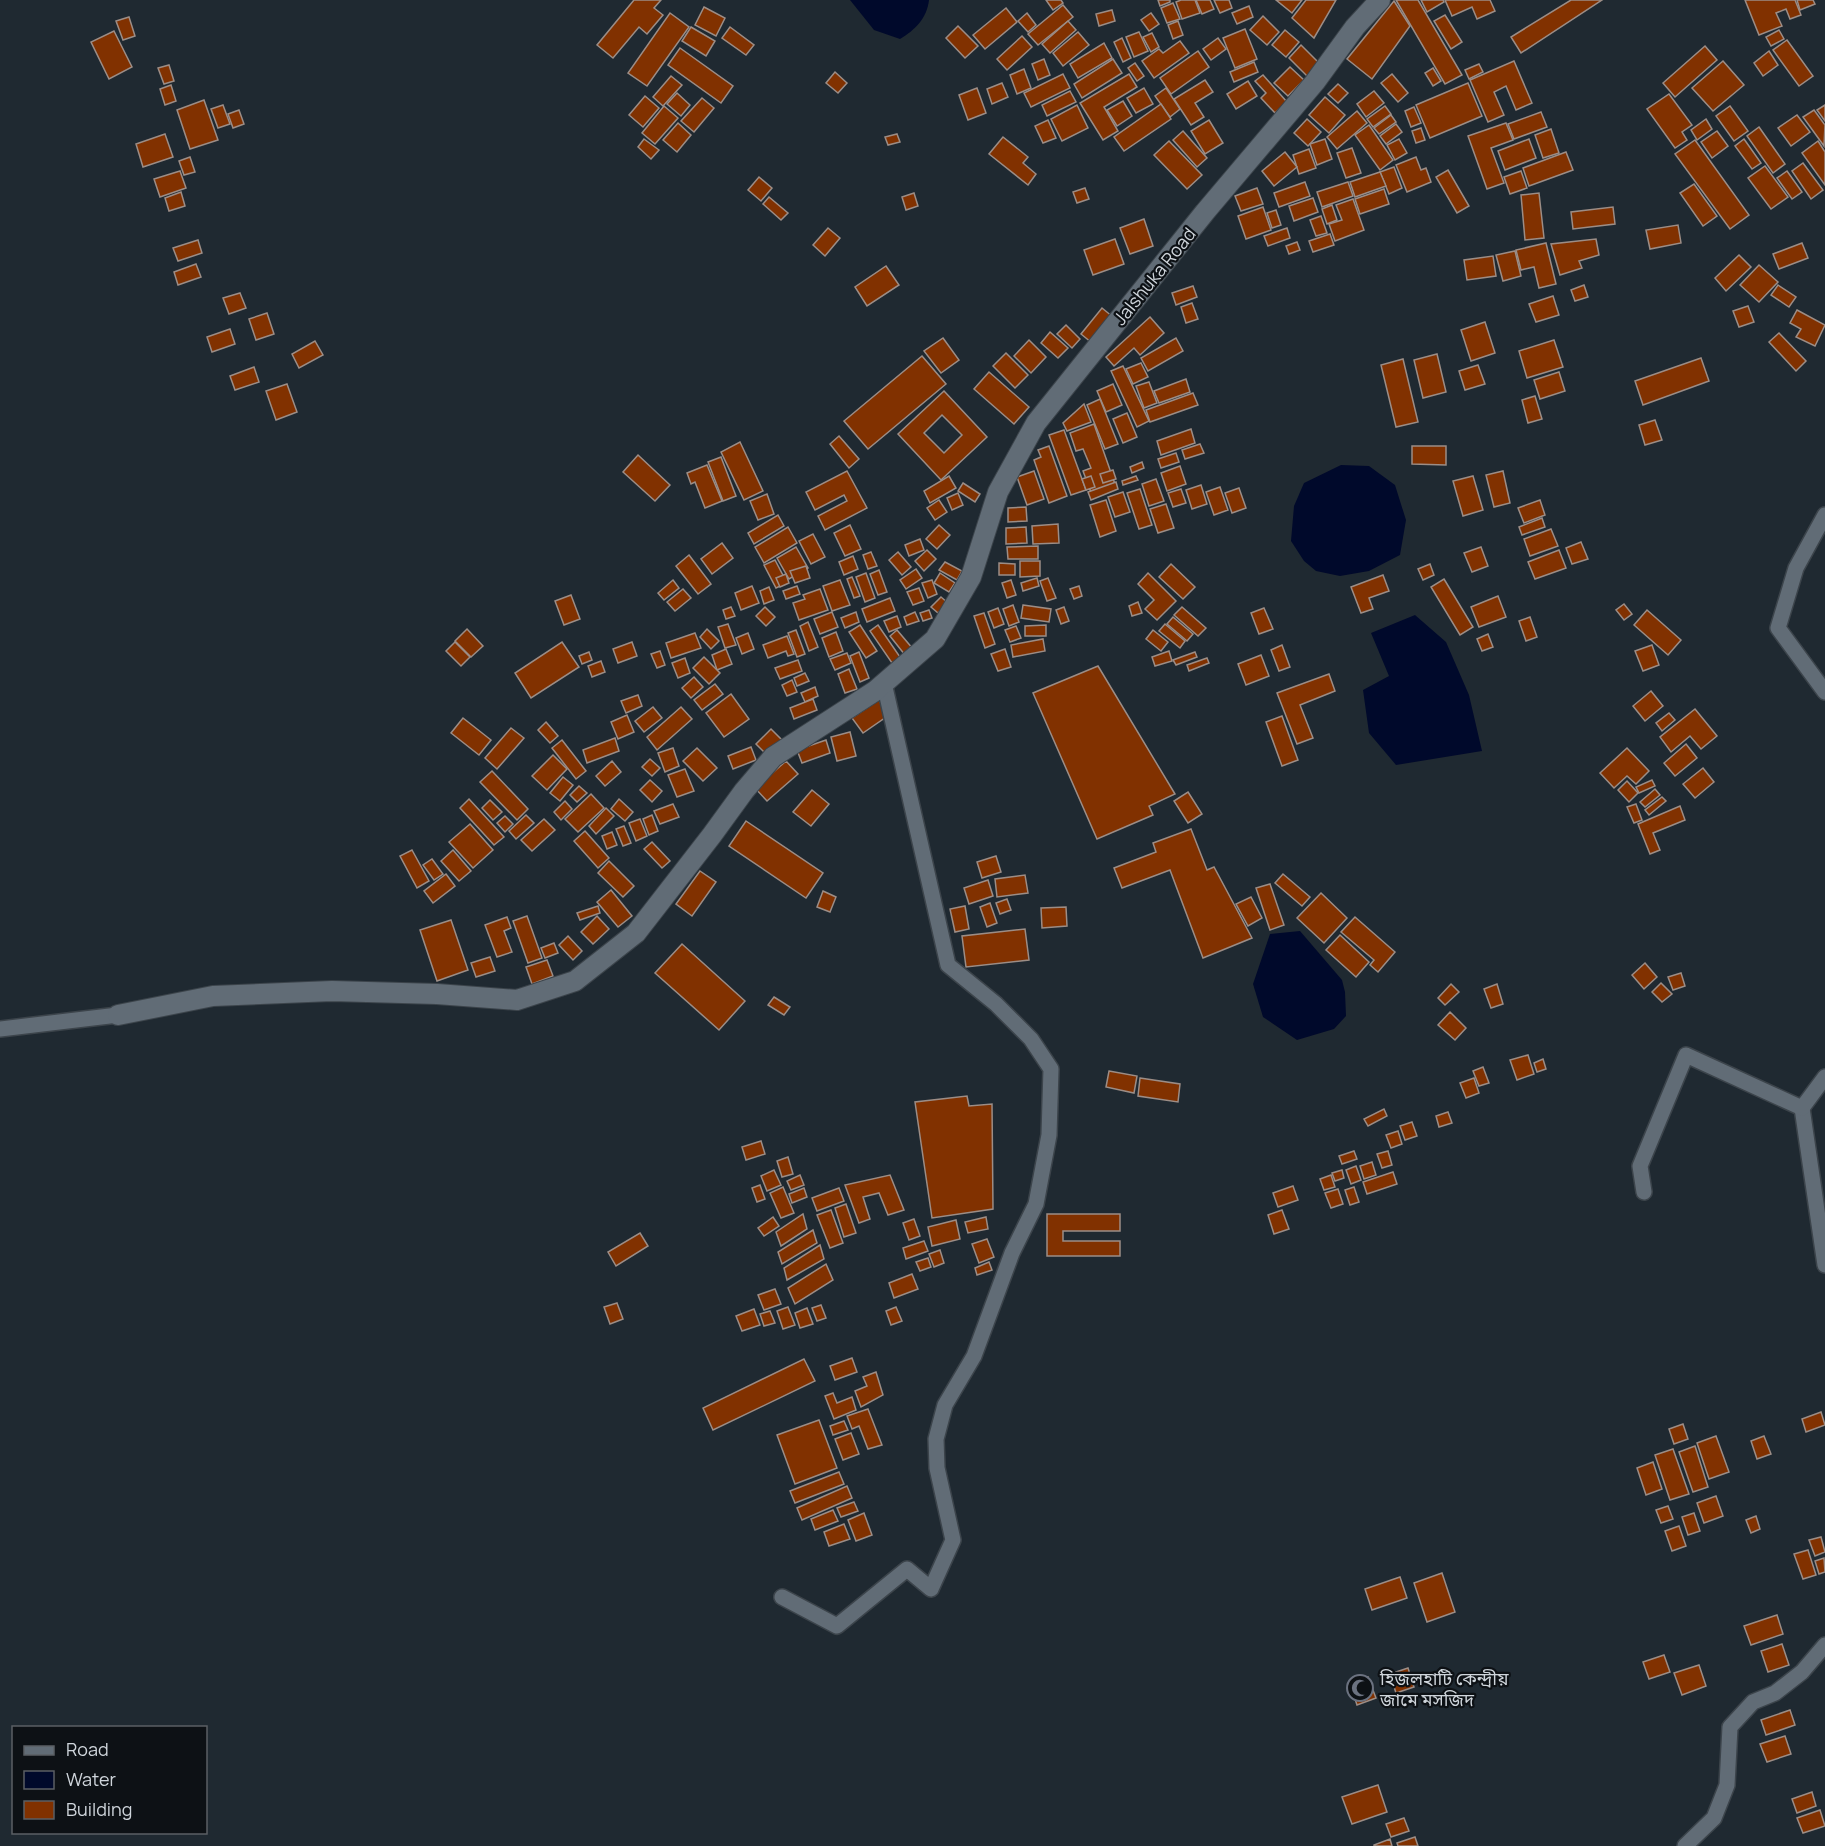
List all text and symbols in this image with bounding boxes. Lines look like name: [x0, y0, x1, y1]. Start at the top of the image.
street label: Jalshuka Road: [1107, 222, 1201, 330]
place label: হিজলহাটি কেন্দ্রীয় জামে মসজিদ: [1379, 1666, 1509, 1711]
mosque icon: হিজলহাটি কেন্দ্রীয় জামে মসজিদ: [1345, 1673, 1375, 1703]
legend: [12, 1726, 207, 1834]
text: Road: [66, 1737, 109, 1761]
text: Water: [66, 1767, 116, 1791]
text: Building: [66, 1797, 132, 1821]

